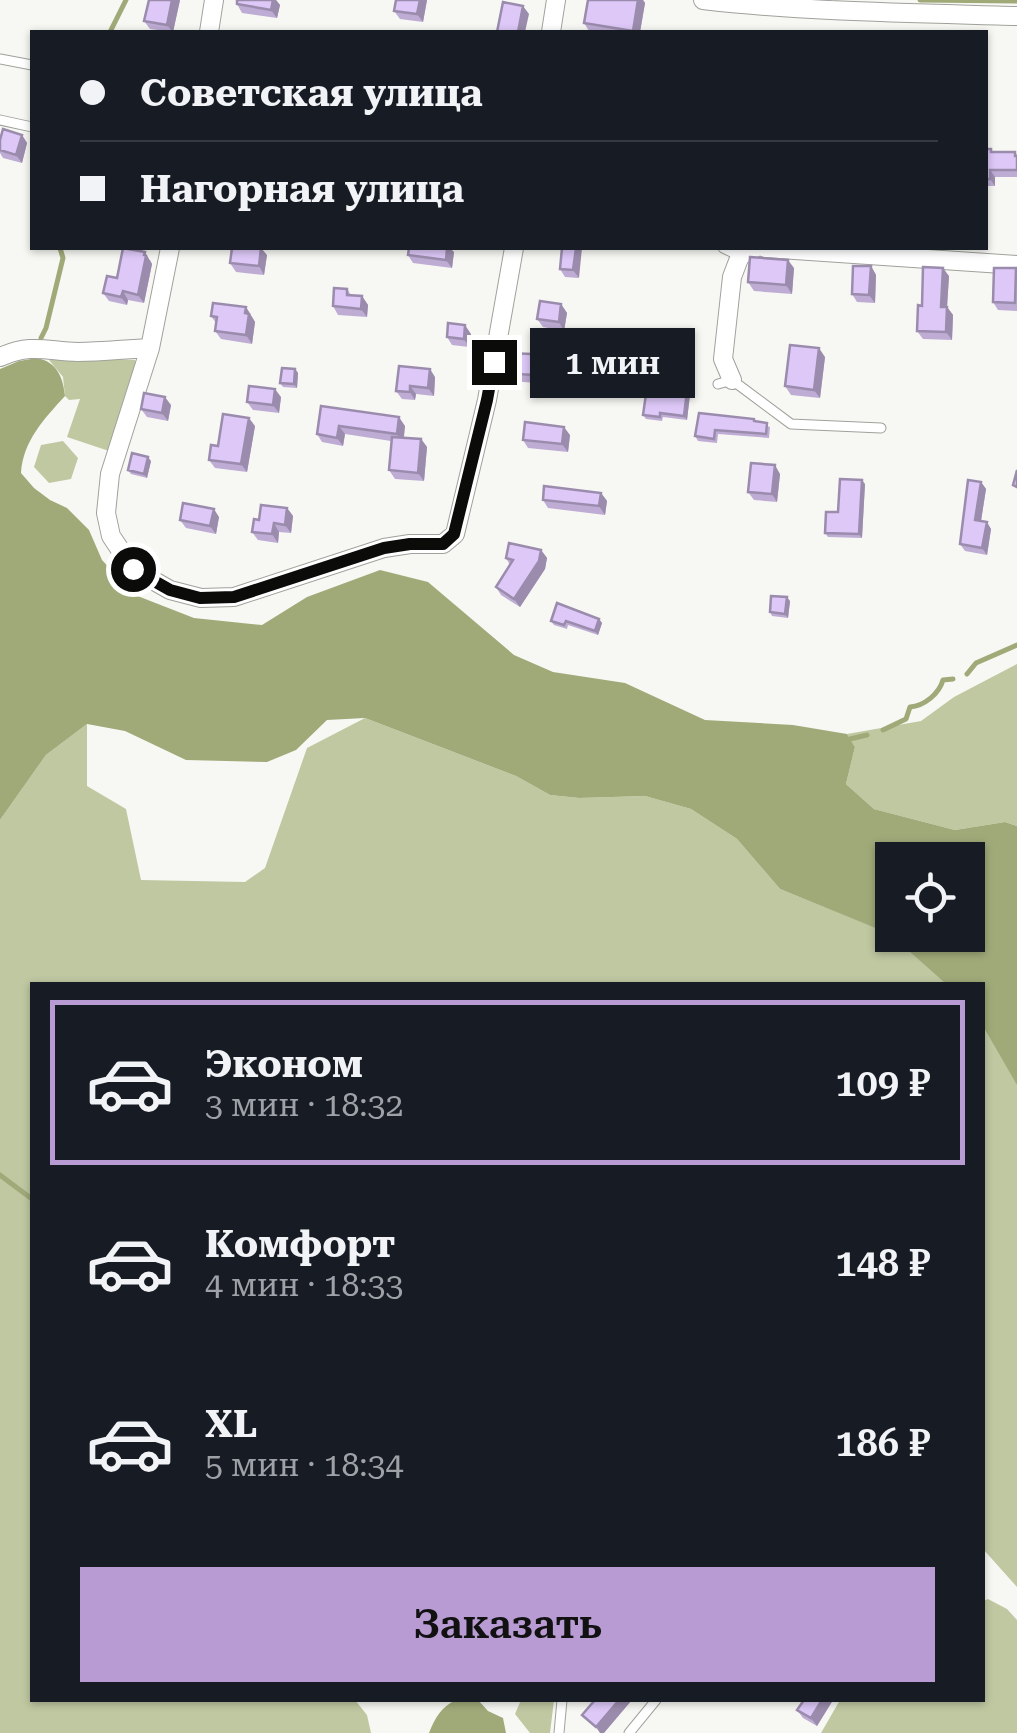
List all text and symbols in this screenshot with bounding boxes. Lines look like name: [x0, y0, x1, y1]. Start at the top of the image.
text: Советская улица: [140, 71, 483, 115]
text: Нагорная улица: [140, 167, 464, 211]
callout: 1 мин: [529, 327, 694, 397]
route end: [472, 340, 517, 385]
text: 1 мин: [565, 344, 660, 382]
route start: [111, 547, 156, 592]
map controls: [875, 842, 985, 952]
button: locate: [875, 842, 985, 952]
icon: car: [85, 1038, 175, 1128]
text: Эконом: [205, 1042, 363, 1086]
text: 109 ₽: [835, 1061, 930, 1105]
text: 3 мин · 18:32: [205, 1086, 403, 1124]
icon: car: [85, 1218, 175, 1308]
text: Комфорт: [205, 1222, 395, 1266]
text: 148 ₽: [835, 1241, 930, 1285]
text: 4 мин · 18:33: [205, 1266, 403, 1304]
icon: car: [85, 1398, 175, 1488]
text: XL: [205, 1402, 257, 1446]
text: 186 ₽: [835, 1421, 930, 1465]
text: 5 мин · 18:34: [205, 1446, 403, 1484]
button: Заказать: [80, 1567, 935, 1682]

